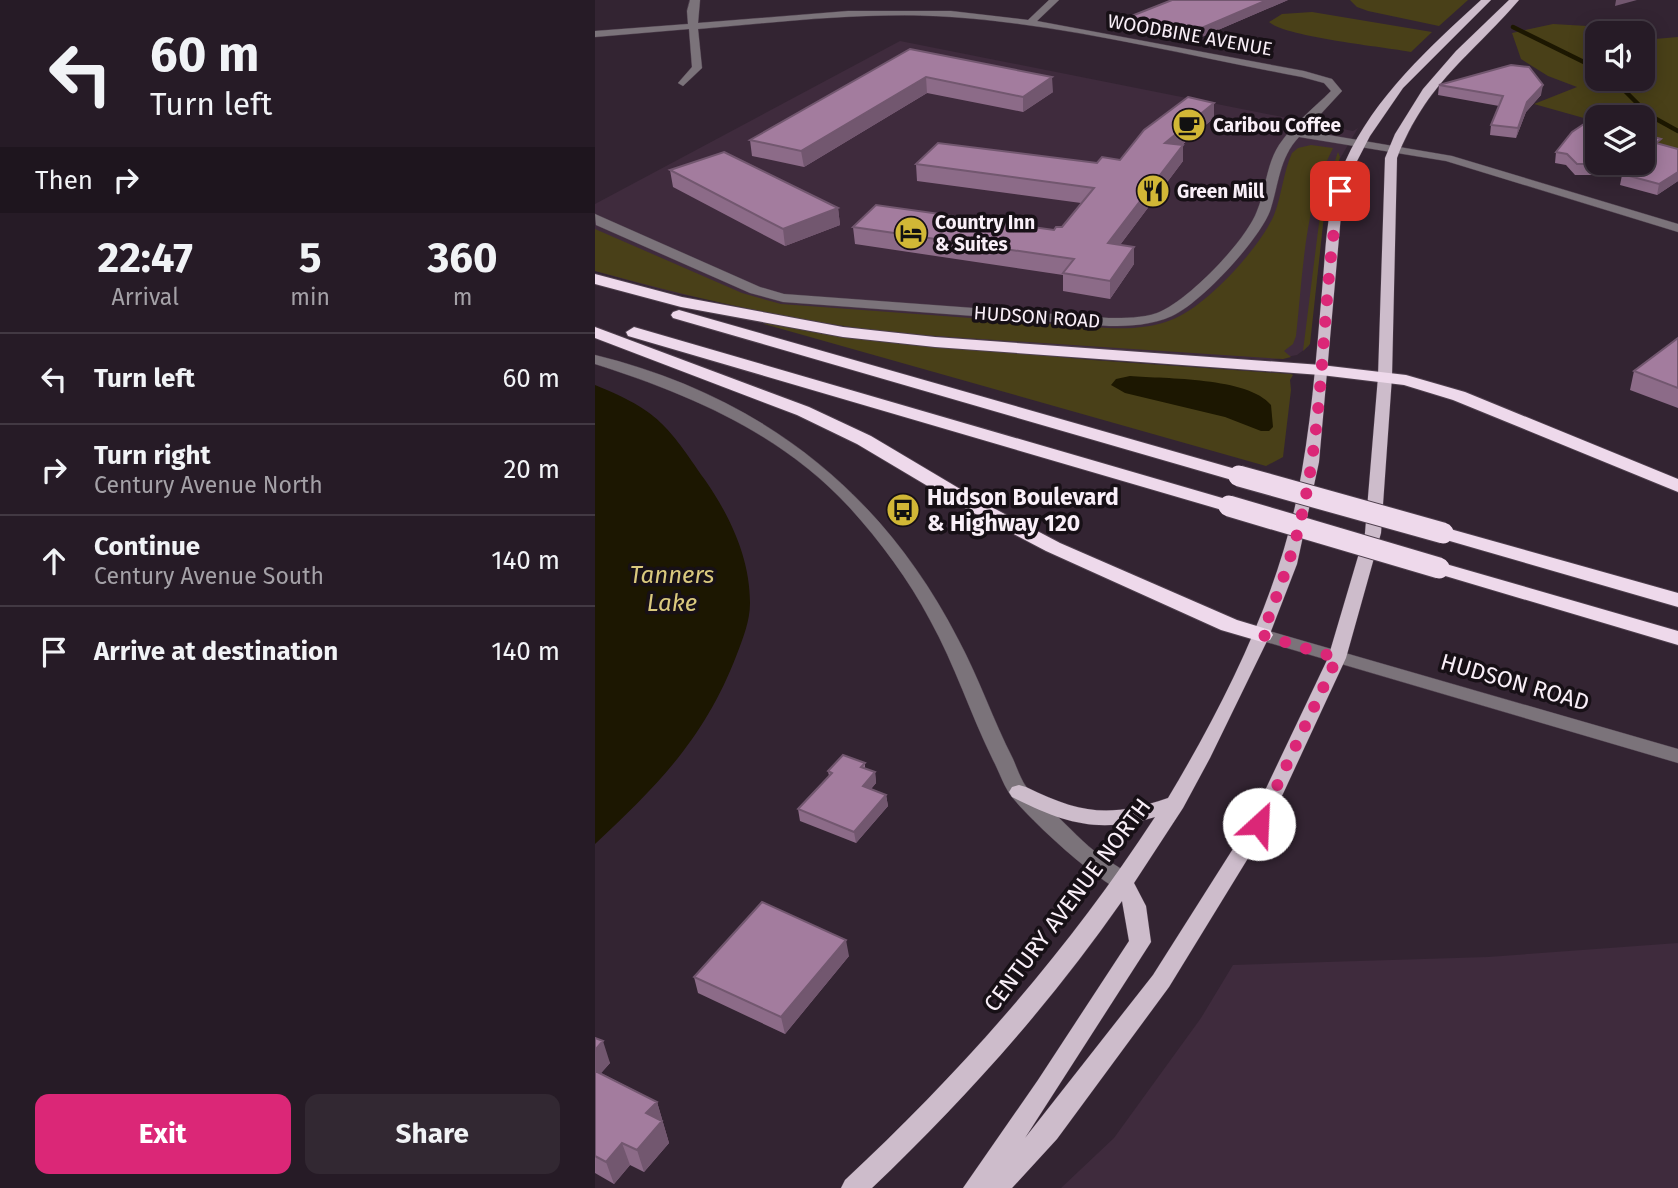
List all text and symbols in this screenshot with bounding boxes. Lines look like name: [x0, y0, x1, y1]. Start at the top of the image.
street label: WOODBINE AVENUE: [1106, 9, 1274, 61]
map controls: [1585, 21, 1655, 175]
button: sound: [1585, 21, 1655, 91]
text: 60 m: [150, 25, 259, 84]
icon: left: [35, 28, 126, 119]
text: Turn left: [150, 85, 272, 123]
button: layers: [1585, 105, 1655, 175]
cafe icon: Caribou Coffee: [1170, 106, 1208, 144]
place label: Caribou Coffee: [1213, 114, 1341, 137]
icon: right: [107, 161, 145, 199]
pin: [1310, 161, 1370, 221]
text: Then: [35, 165, 93, 196]
restaurant icon: Green Mill: [1134, 172, 1172, 210]
icon: arrive: [1321, 172, 1359, 210]
place label: Green Mill: [1177, 180, 1265, 203]
place label: Country Inn & Suites: [935, 211, 1035, 256]
hotel icon: Country Inn & Suites: [892, 214, 930, 252]
text: 22:47: [97, 233, 193, 283]
text: 5: [299, 233, 321, 283]
text: 360: [427, 233, 498, 283]
text: Arrival: [111, 283, 179, 311]
text: min: [290, 283, 330, 311]
text: m: [453, 283, 472, 311]
street label: HUDSON ROAD: [973, 301, 1101, 333]
icon: left: [35, 360, 73, 398]
text: Turn left: [94, 363, 195, 394]
text: 60 m: [502, 363, 560, 394]
text: Turn right: [94, 440, 211, 471]
icon: right: [35, 451, 73, 489]
text: 20 m: [503, 454, 560, 485]
text: Century Avenue North: [94, 471, 323, 499]
place label: Hudson Boulevard & Highway 120: [927, 483, 1119, 537]
bus stop icon: Hudson Boulevard & Highway 120: [884, 491, 922, 529]
text: Continue: [94, 531, 200, 562]
icon: ahead: [35, 542, 73, 580]
text: 140 m: [491, 545, 560, 576]
water label: Tanners Lake: [630, 561, 714, 617]
text: Century Avenue South: [94, 562, 324, 590]
icon: arrive: [35, 633, 73, 671]
text: Arrive at destination: [94, 636, 338, 667]
text: 140 m: [491, 636, 560, 667]
street label: HUDSON ROAD: [1437, 647, 1593, 717]
position arrow: [1222, 787, 1296, 861]
street label: CENTURY AVENUE NORTH: [978, 793, 1156, 1017]
button: Exit: [35, 1094, 291, 1174]
button: Share: [305, 1094, 560, 1174]

